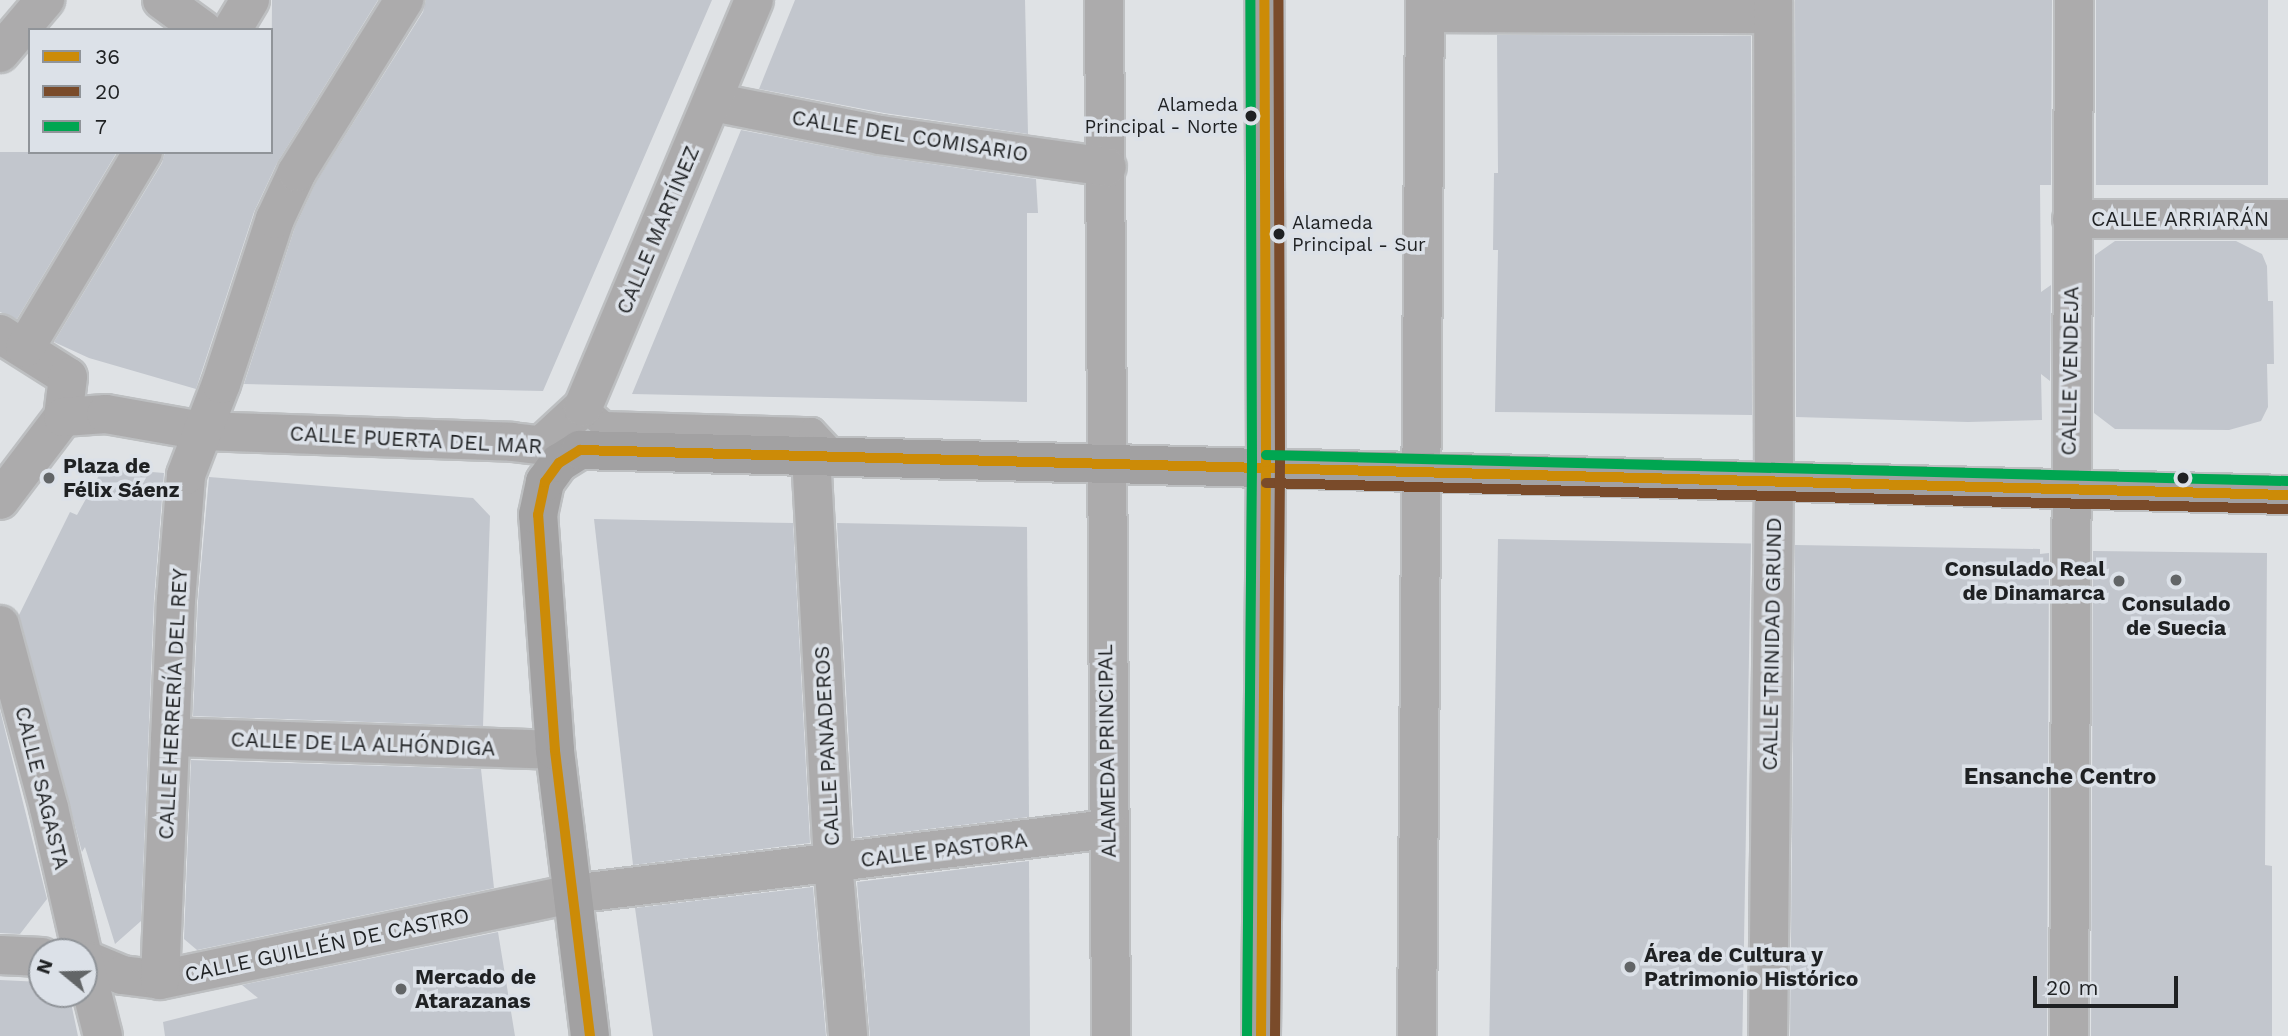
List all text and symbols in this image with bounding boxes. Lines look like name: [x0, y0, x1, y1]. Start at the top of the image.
legend: [28, 28, 273, 154]
text: 36: [95, 44, 120, 69]
text: 20: [95, 79, 120, 104]
place label: Alameda Principal - Norte: [1084, 94, 1238, 138]
street label: CALLE DEL COMISARIO: [790, 105, 1030, 167]
marker: Alameda Principal - Norte: [1244, 109, 1258, 123]
text: 7: [95, 114, 107, 139]
street label: CALLE MARTÍNEZ: [611, 142, 705, 318]
street label: CALLE ARRIARÁN: [2090, 206, 2270, 232]
place label: Alameda Principal - Sur: [1292, 212, 1427, 256]
marker: Alameda Principal - Sur: [1272, 227, 1286, 241]
street label: CALLE VENDEJA: [2056, 286, 2084, 456]
street label: CALLE PUERTA DEL MAR: [288, 421, 544, 459]
place label: Plaza de Félix Sáenz: [63, 453, 180, 503]
marker: Plaza de Félix Sáenz: [41, 470, 57, 486]
unlabelled marker: [2176, 471, 2190, 485]
street label: CALLE TRINIDAD GRUND: [1757, 517, 1787, 771]
place label: Consulado Real de Dinamarca: [1945, 556, 2105, 606]
street label: CALLE HERRERÍA DEL REY: [153, 567, 193, 841]
marker: Consulado de Suecia: [2168, 572, 2184, 588]
marker: Consulado Real de Dinamarca: [2111, 573, 2127, 589]
place label: Consulado de Suecia: [2122, 591, 2230, 641]
street label: ALAMEDA PRINCIPAL: [1093, 644, 1121, 858]
street label: CALLE PANADEROS: [809, 645, 845, 847]
street label: CALLE SAGASTA: [10, 704, 74, 872]
street label: CALLE DE LA ALHÓNDIGA: [229, 727, 497, 761]
district label: Ensanche Centro: [1964, 763, 2156, 791]
street label: CALLE PASTORA: [859, 827, 1029, 873]
street label: CALLE GUILLÉN DE CASTRO: [182, 903, 472, 987]
north arrow: [28, 938, 98, 1008]
place label: Área de Cultura y Patrimonio Histórico: [1644, 942, 1858, 992]
text: N: [31, 956, 58, 977]
marker: Área de Cultura y Patrimonio Histórico: [1622, 959, 1638, 975]
scale bar: [2036, 962, 2181, 1006]
place label: Mercado de Atarazanas: [415, 964, 536, 1014]
text: 20 m: [2046, 975, 2098, 1000]
marker: Mercado de Atarazanas: [393, 981, 409, 997]

